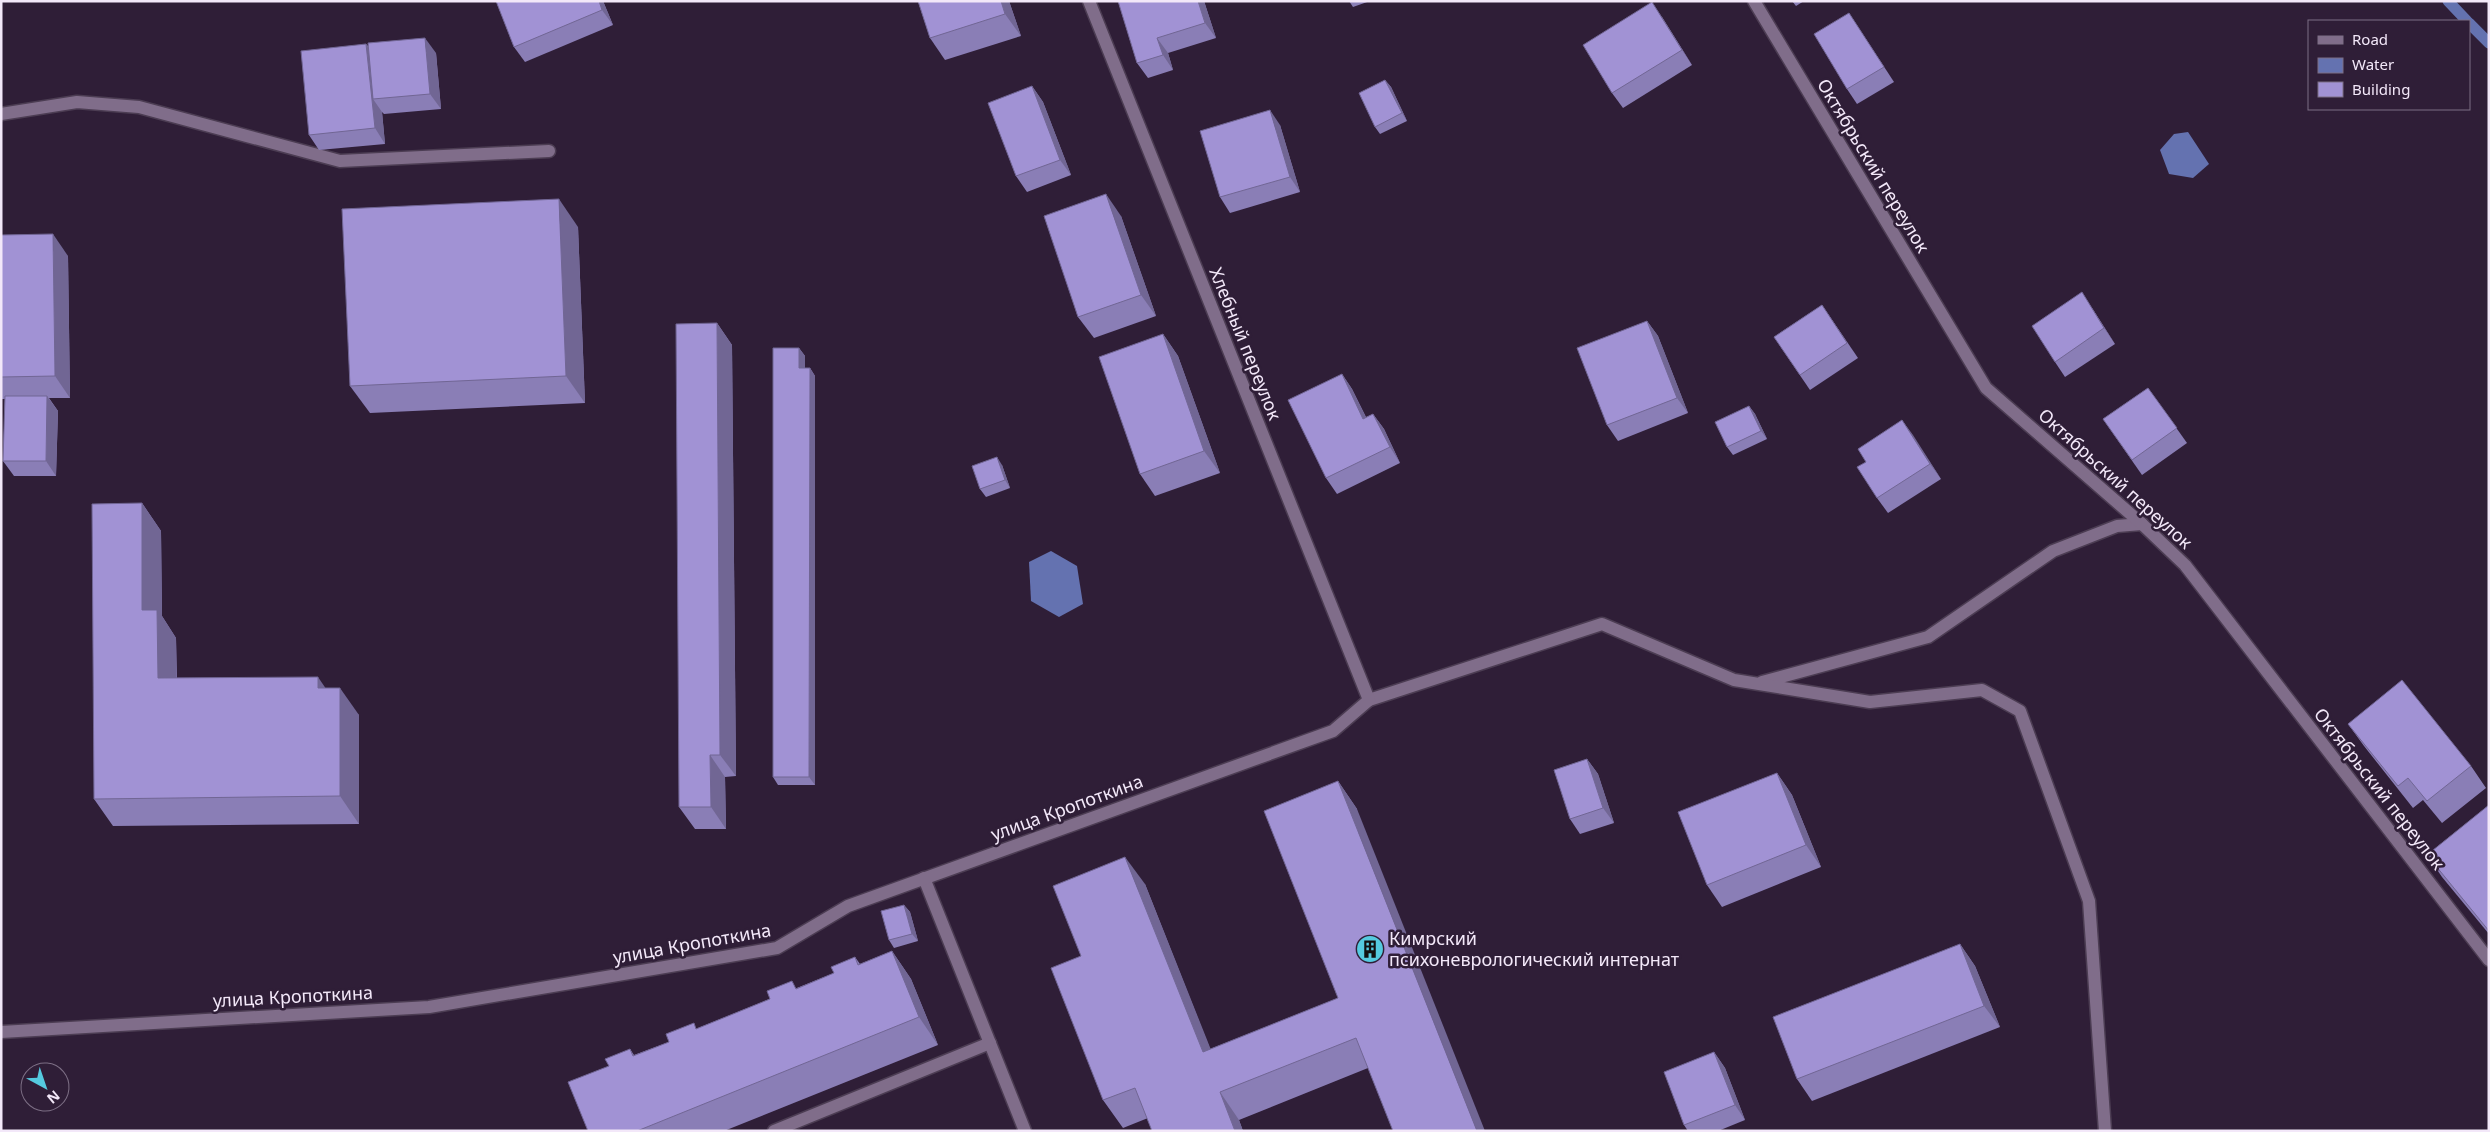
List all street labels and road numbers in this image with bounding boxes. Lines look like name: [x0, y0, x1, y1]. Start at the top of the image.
street label: Октябрьский переулок: [1812, 74, 1936, 257]
street label: Хлебный переулок: [1204, 264, 1288, 424]
street label: Октябрьский переулок: [2034, 403, 2198, 554]
street label: Октябрьский переулок: [2309, 703, 2451, 875]
street label: улица Кропоткина: [987, 768, 1146, 846]
street label: улица Кропоткина: [611, 917, 773, 969]
street label: улица Кропоткина: [212, 980, 374, 1012]

